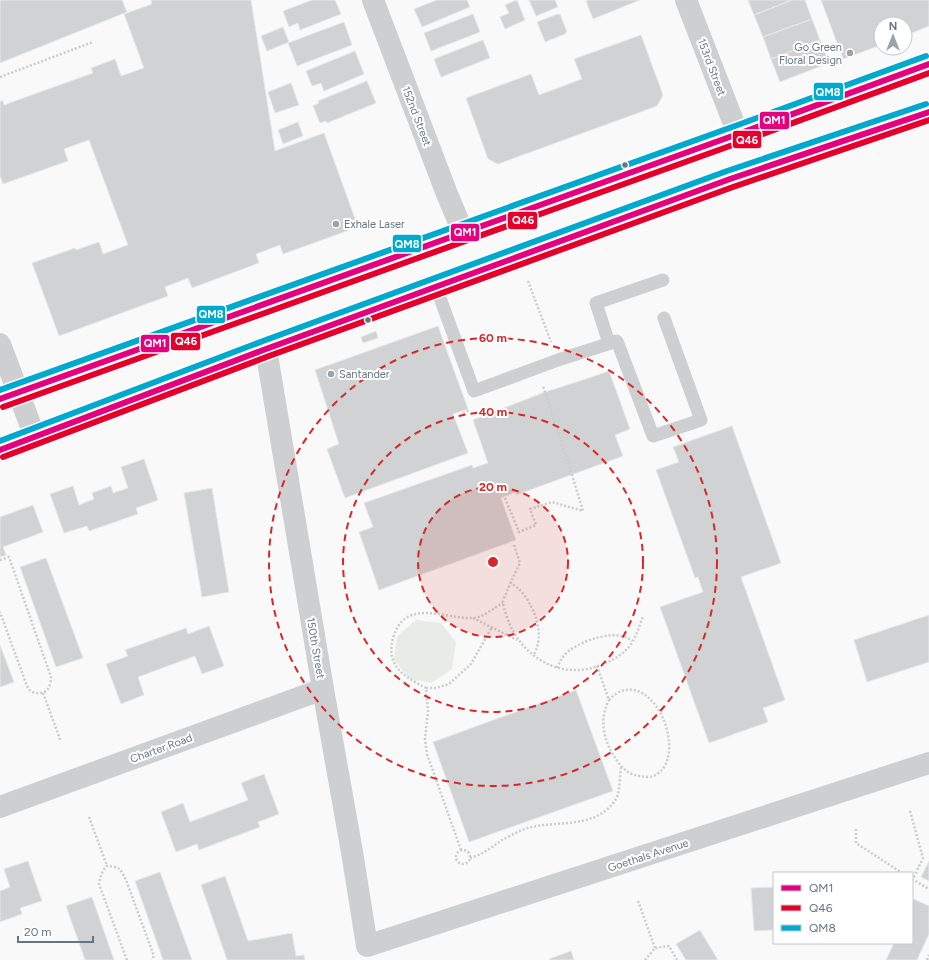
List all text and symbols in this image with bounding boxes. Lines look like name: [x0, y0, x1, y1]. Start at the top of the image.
north arrow: [873, 16, 913, 56]
text: N: [889, 20, 897, 33]
street label: 153rd Street: [695, 37, 728, 98]
place label: Go Green Floral Design: [779, 41, 842, 67]
marker: Go Green Floral Design: [845, 48, 855, 58]
line badge: QM8: [813, 82, 844, 101]
street label: 152nd Street: [399, 84, 434, 148]
text: QM8: [816, 86, 841, 99]
line badge: QM1: [759, 111, 790, 130]
text: QM1: [763, 114, 785, 127]
line badge: Q46: [732, 130, 762, 149]
text: Q46: [736, 134, 759, 147]
unlabelled marker: [620, 160, 630, 170]
line badge: Q46: [507, 211, 538, 230]
text: Q46: [512, 214, 535, 227]
place label: Exhale Laser: [344, 218, 405, 231]
marker: Exhale Laser: [331, 219, 341, 229]
line badge: QM1: [450, 223, 480, 242]
text: QM1: [454, 226, 476, 239]
line badge: QM8: [392, 234, 422, 253]
text: QM8: [395, 238, 420, 251]
line badge: QM8: [196, 305, 226, 324]
text: QM8: [199, 308, 224, 321]
unlabelled marker: [363, 315, 373, 325]
text: 60 m: [479, 331, 507, 345]
line badge: Q46: [170, 332, 201, 351]
line badge: QM1: [140, 334, 170, 353]
text: Q46: [175, 335, 198, 348]
text: QM1: [144, 337, 166, 350]
place label: Santander: [339, 368, 390, 381]
marker: Santander: [326, 369, 336, 379]
text: 40 m: [479, 405, 507, 419]
text: 20 m: [479, 480, 507, 494]
centre of rings: [486, 555, 500, 569]
street label: 150th Street: [304, 617, 327, 680]
street label: Charter Road: [128, 731, 194, 766]
street label: Goethals Avenue: [606, 836, 690, 875]
legend: [773, 872, 913, 944]
text: QM1: [809, 881, 833, 895]
text: Q46: [809, 901, 833, 915]
scale bar: [18, 918, 93, 944]
text: QM8: [809, 921, 836, 935]
text: 20 m: [24, 925, 52, 939]

